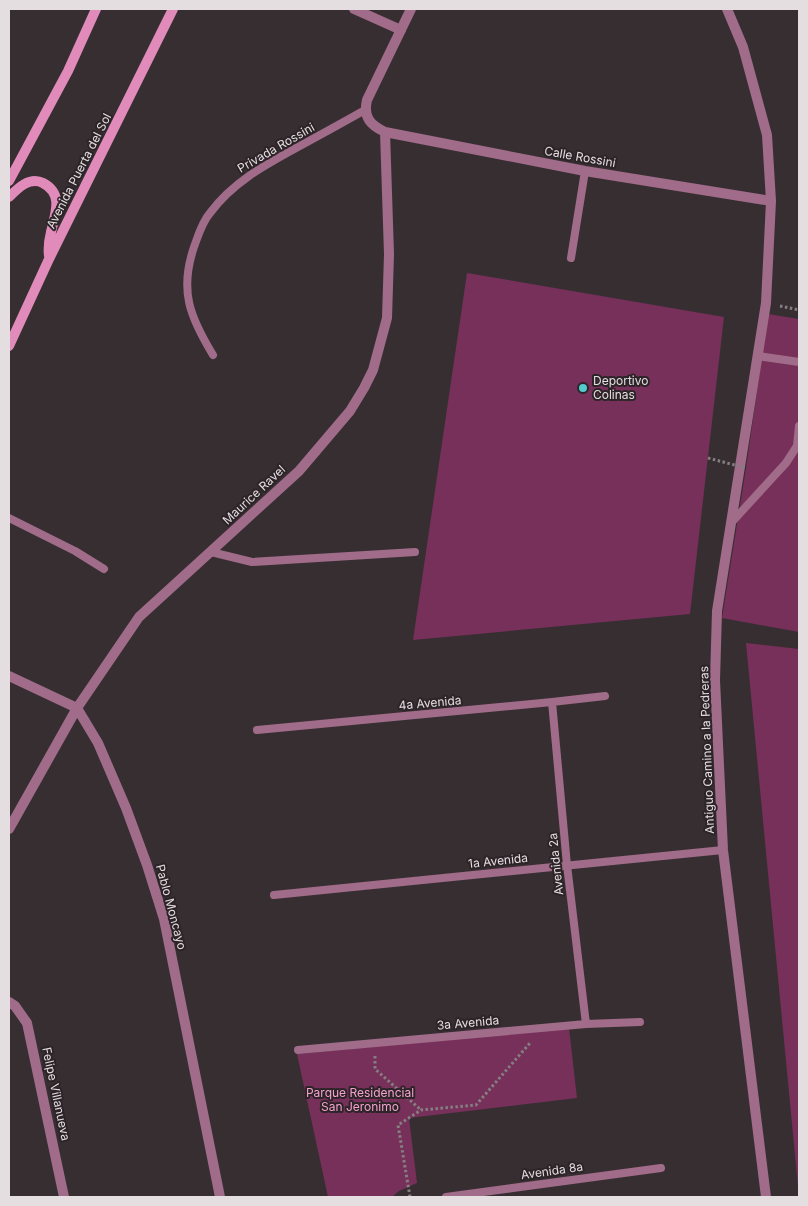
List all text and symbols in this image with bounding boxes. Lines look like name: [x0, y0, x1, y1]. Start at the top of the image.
street label: Avenida Puerta del Sol: [43, 111, 114, 231]
street label: Privada Rossini: [235, 119, 317, 176]
street label: Calle Rossini: [543, 143, 617, 170]
place label: Deportivo Colinas: [593, 373, 648, 402]
marker: Deportivo Colinas: [577, 382, 589, 394]
street label: Maurice Ravel: [219, 462, 288, 527]
street label: Antiguo Camino a la Pedreras: [696, 666, 717, 834]
street label: 4a Avenida: [398, 692, 462, 713]
street label: Avenida 2a: [545, 832, 566, 896]
street label: 1a Avenida: [467, 850, 529, 871]
street label: Pablo Moncayo: [153, 863, 190, 951]
street label: 3a Avenida: [436, 1012, 500, 1033]
street label: Felipe Villanueva: [39, 1046, 74, 1142]
park label: Parque Residencial San Jeronimo: [306, 1085, 414, 1114]
street label: Avenida 8a: [520, 1159, 584, 1182]

